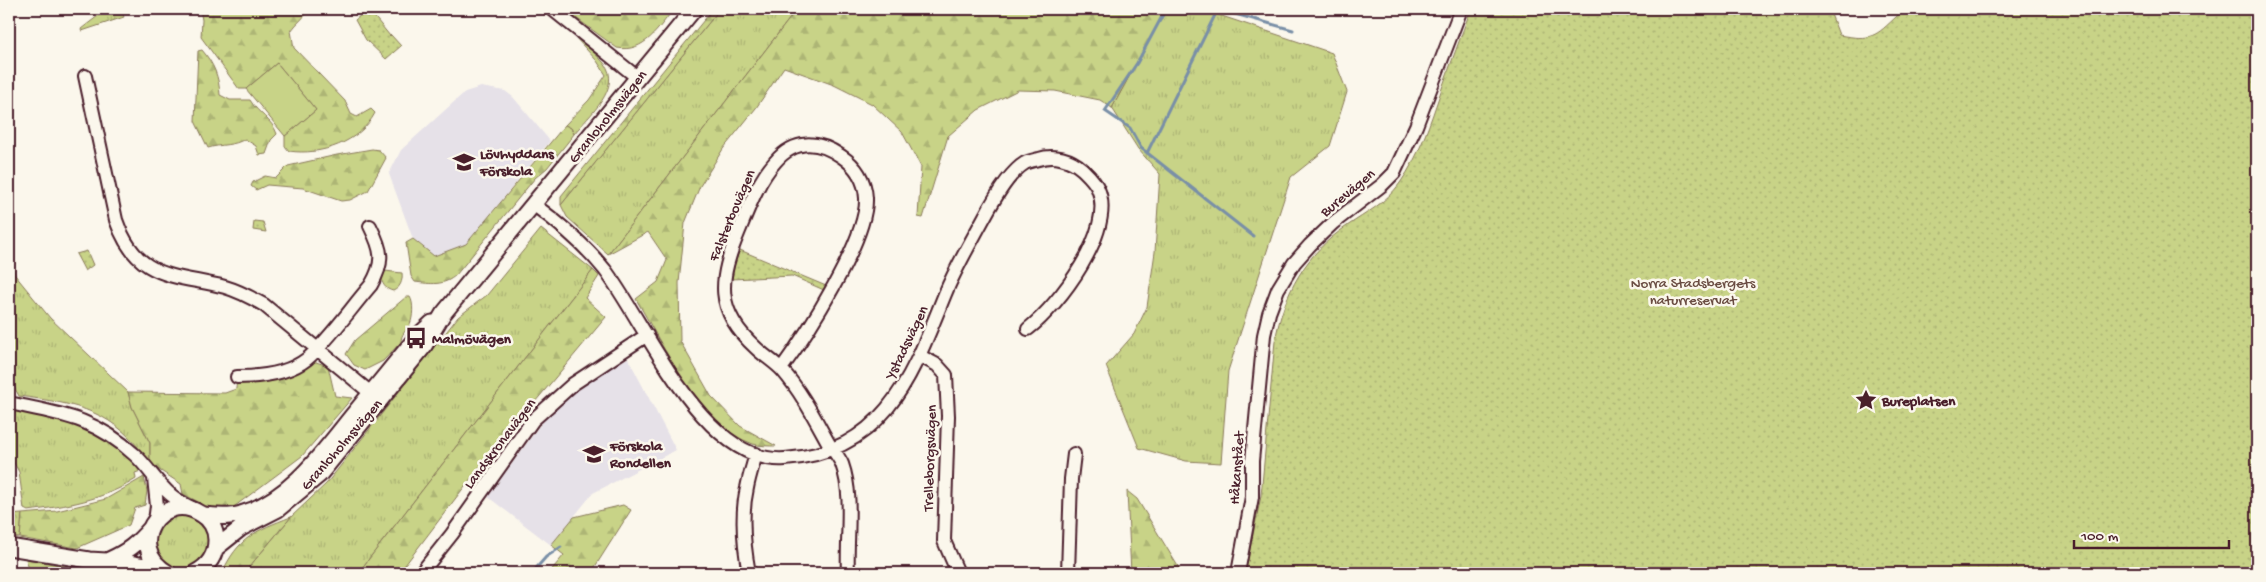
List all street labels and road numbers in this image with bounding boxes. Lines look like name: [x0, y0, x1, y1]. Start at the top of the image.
street label: Granloholmsvägen: [565, 67, 652, 168]
street label: Burevägen: [1316, 165, 1379, 222]
street label: Falsterbovägen: [705, 167, 760, 265]
street label: Ystadsvägen: [881, 303, 933, 384]
street label: Landskronavägen: [461, 395, 541, 493]
street label: Granloholmsvägen: [298, 396, 387, 495]
street label: Trelleborgsvägen: [920, 404, 942, 513]
street label: Håkanstået: [1226, 429, 1250, 505]

